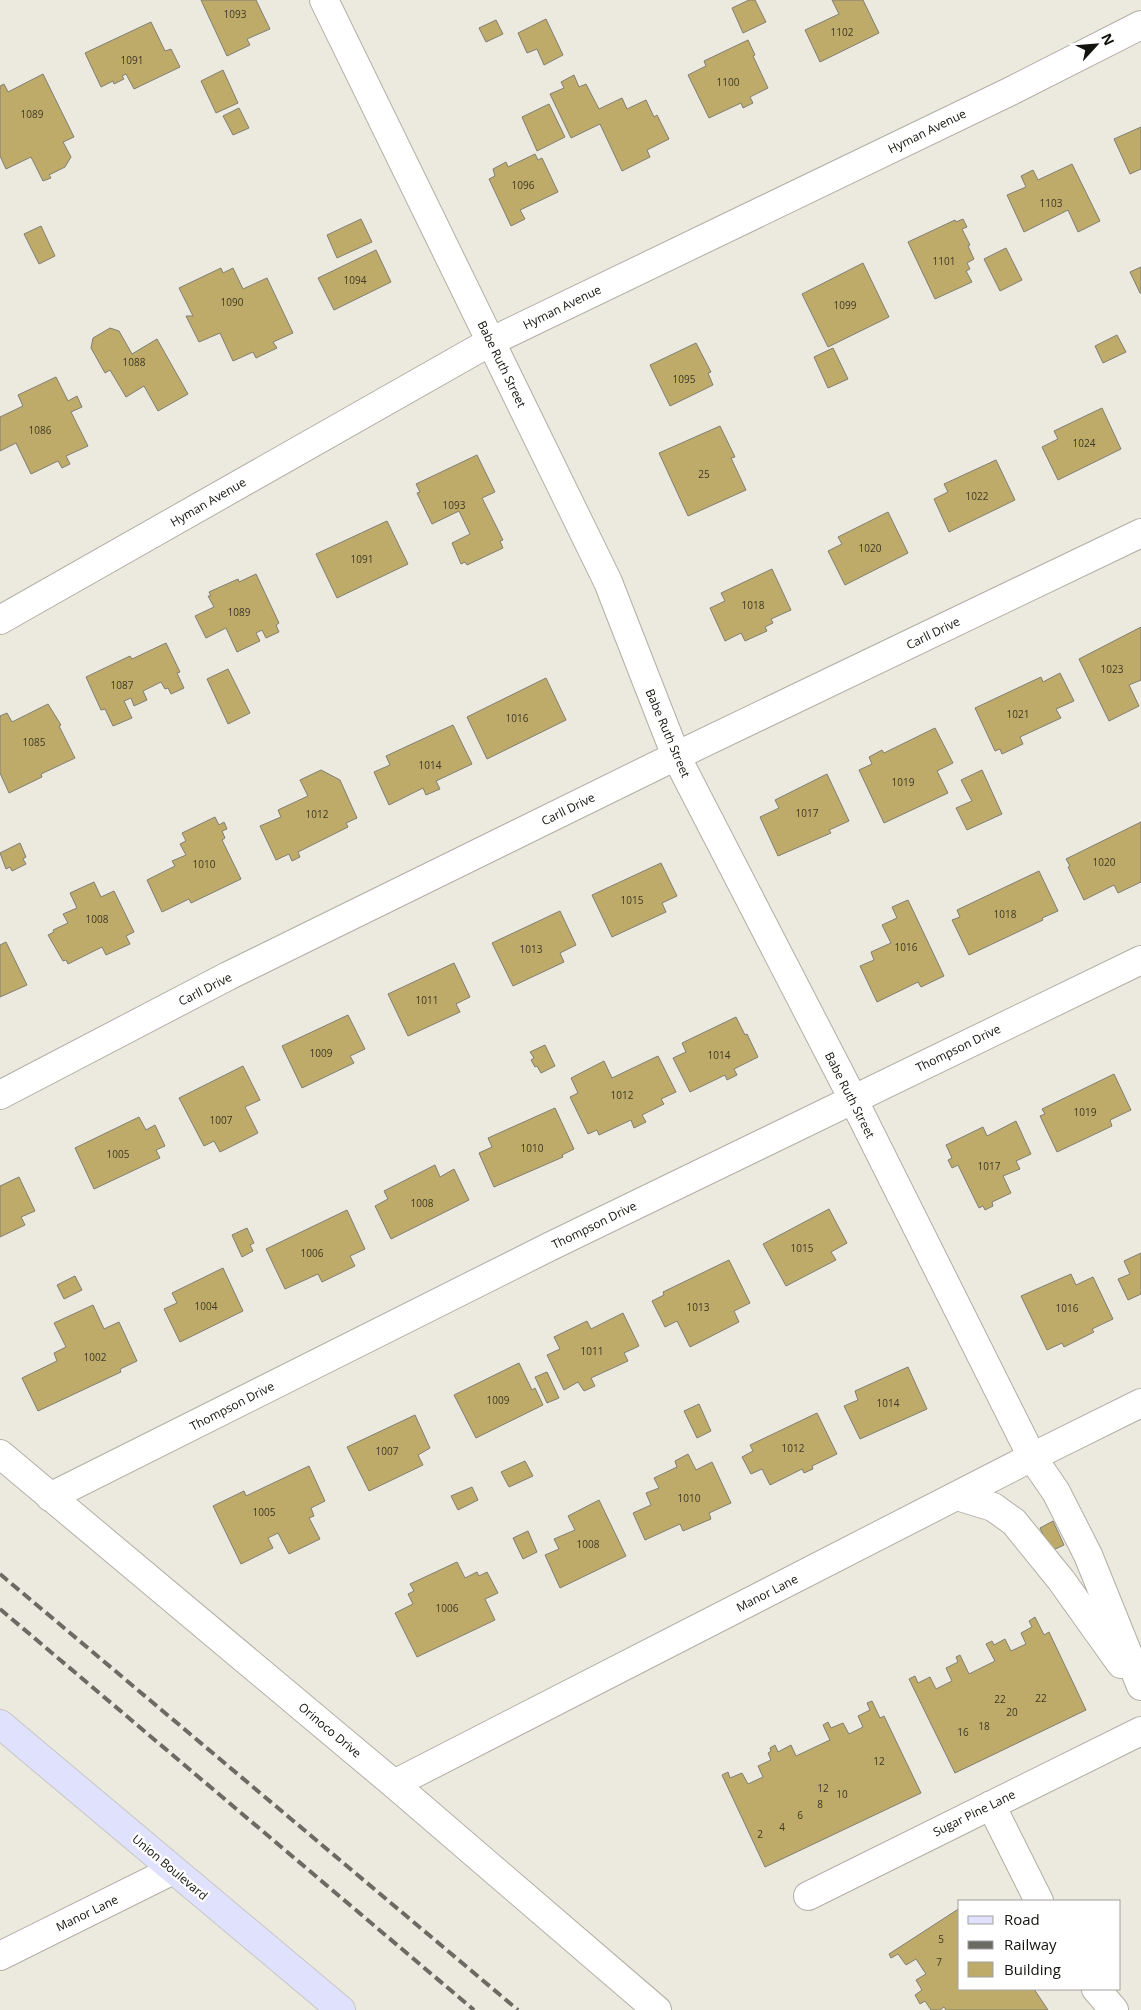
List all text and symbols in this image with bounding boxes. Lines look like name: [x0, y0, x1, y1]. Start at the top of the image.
house number: 1093: [224, 7, 247, 21]
north arrow: [1071, 20, 1121, 70]
house number: 1102: [831, 25, 854, 39]
text: N: [1097, 30, 1119, 48]
house number: 1091: [121, 53, 143, 67]
house number: 1100: [717, 75, 740, 89]
street label: Hyman Avenue: [885, 105, 969, 157]
house number: 1089: [21, 107, 44, 121]
house number: 1096: [512, 178, 535, 192]
house number: 1103: [1040, 196, 1063, 210]
house number: 1101: [933, 254, 955, 268]
house number: 1094: [344, 273, 367, 287]
street label: Hyman Avenue: [520, 281, 604, 333]
house number: 1090: [221, 295, 244, 309]
house number: 1099: [834, 298, 857, 312]
street label: Babe Ruth Street: [474, 318, 530, 410]
house number: 1088: [123, 355, 146, 369]
house number: 1095: [673, 372, 696, 386]
house number: 1086: [29, 423, 52, 437]
house number: 1024: [1073, 436, 1096, 450]
house number: 25: [698, 467, 710, 481]
street label: Hyman Avenue: [167, 473, 249, 531]
house number: 1022: [966, 489, 989, 503]
house number: 1093: [443, 498, 466, 512]
house number: 1020: [859, 541, 882, 555]
house number: 1091: [351, 552, 373, 566]
house number: 1018: [742, 598, 765, 612]
house number: 1089: [228, 605, 251, 619]
street label: Carll Drive: [903, 613, 963, 653]
house number: 1023: [1101, 662, 1124, 676]
house number: 1087: [111, 678, 134, 692]
street label: Babe Ruth Street: [642, 686, 694, 780]
house number: 1021: [1007, 707, 1029, 721]
house number: 1016: [506, 711, 529, 725]
house number: 1085: [23, 735, 46, 749]
house number: 1014: [419, 758, 442, 772]
house number: 1019: [892, 775, 915, 789]
street label: Carll Drive: [538, 789, 598, 829]
house number: 1017: [796, 806, 819, 820]
house number: 1012: [306, 807, 329, 821]
house number: 1020: [1093, 855, 1116, 869]
house number: 1010: [193, 857, 216, 871]
house number: 1015: [621, 893, 644, 907]
house number: 1018: [994, 907, 1017, 921]
house number: 1008: [86, 912, 109, 926]
house number: 1016: [895, 940, 918, 954]
house number: 1013: [520, 942, 543, 956]
street label: Carll Drive: [175, 968, 235, 1010]
house number: 1011: [416, 993, 438, 1007]
street label: Thompson Drive: [913, 1020, 1003, 1076]
house number: 1009: [310, 1046, 333, 1060]
house number: 1014: [708, 1048, 731, 1062]
street label: Babe Ruth Street: [821, 1049, 879, 1141]
house number: 1012: [611, 1088, 634, 1102]
house number: 1019: [1074, 1105, 1097, 1119]
house number: 1007: [210, 1113, 233, 1127]
house number: 1010: [521, 1141, 544, 1155]
house number: 1005: [107, 1147, 130, 1161]
house number: 1017: [978, 1159, 1001, 1173]
house number: 1008: [411, 1196, 434, 1210]
street label: Thompson Drive: [549, 1197, 639, 1253]
house number: 1015: [791, 1241, 814, 1255]
house number: 1006: [301, 1246, 324, 1260]
house number: 1004: [195, 1299, 218, 1313]
house number: 1013: [687, 1300, 710, 1314]
house number: 1016: [1056, 1301, 1079, 1315]
house number: 1011: [581, 1344, 603, 1358]
house number: 1002: [84, 1350, 107, 1364]
street label: Thompson Drive: [187, 1377, 277, 1435]
house number: 1009: [487, 1393, 510, 1407]
house number: 1014: [877, 1396, 900, 1410]
house number: 1012: [782, 1441, 805, 1455]
house number: 1007: [376, 1444, 399, 1458]
house number: 1010: [678, 1491, 701, 1505]
house number: 1005: [253, 1505, 276, 1519]
house number: 1008: [577, 1537, 600, 1551]
street label: Manor Lane: [733, 1570, 801, 1616]
house number: 1006: [436, 1601, 459, 1615]
house number: 22: [1035, 1691, 1047, 1705]
house number: 22: [994, 1692, 1006, 1706]
street label: Orinoco Drive: [295, 1699, 365, 1762]
house number: 20: [1006, 1705, 1018, 1719]
house number: 18: [978, 1719, 990, 1733]
house number: 16: [957, 1725, 969, 1739]
house number: 12: [873, 1754, 885, 1768]
house number: 12: [817, 1781, 829, 1795]
street label: Sugar Pine Lane: [930, 1786, 1018, 1840]
house number: 10: [836, 1787, 848, 1801]
house number: 8: [817, 1797, 823, 1811]
house number: 6: [797, 1808, 803, 1822]
house number: 4: [779, 1820, 785, 1834]
house number: 2: [757, 1827, 763, 1841]
street label: Union Boulevard: [129, 1830, 211, 1904]
street label: Manor Lane: [53, 1891, 121, 1935]
legend: [958, 1900, 1121, 1990]
text: Road: [1004, 1909, 1040, 1929]
house number: 5: [938, 1932, 944, 1946]
text: Railway: [1004, 1934, 1057, 1954]
house number: 7: [936, 1955, 942, 1969]
text: Building: [1004, 1959, 1061, 1979]

